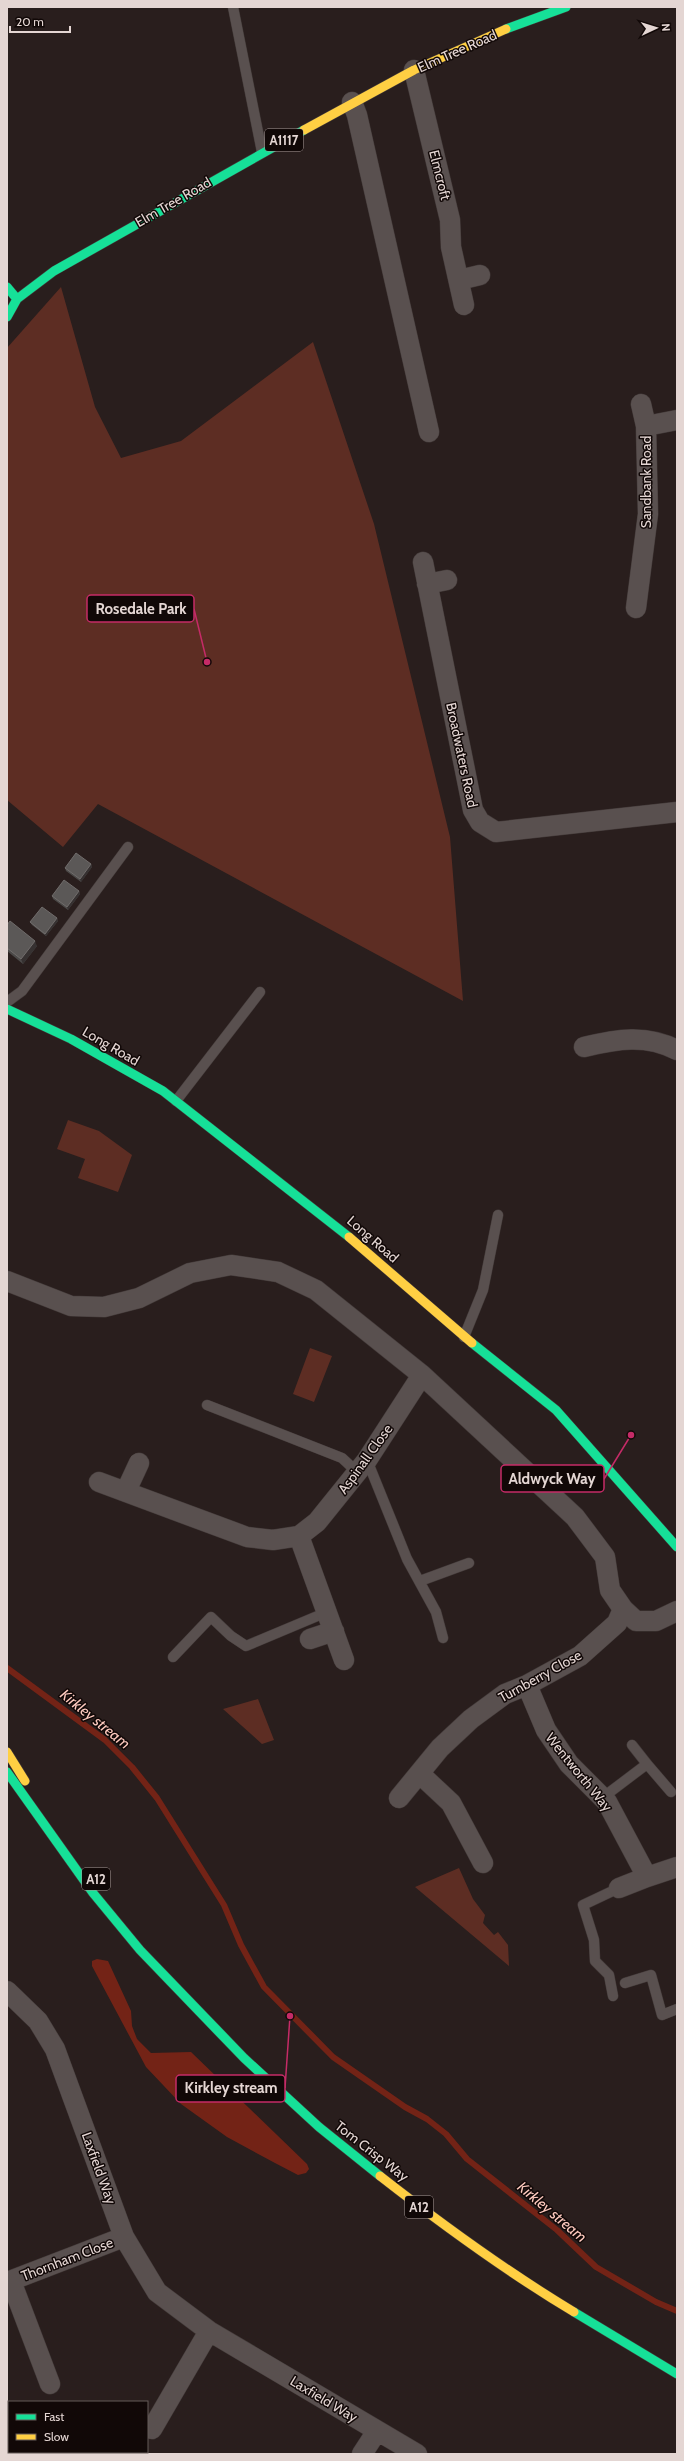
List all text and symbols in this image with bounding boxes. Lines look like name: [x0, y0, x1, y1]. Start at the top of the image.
scale bar: [10, 8, 70, 34]
north arrow: [636, 8, 676, 48]
text: 20 m: [16, 14, 44, 29]
text: N: [659, 23, 673, 32]
street label: Elm Tree Road: [415, 26, 499, 76]
road number: A1117: [265, 129, 303, 151]
street label: Elmcroft: [425, 148, 455, 202]
street label: Elm Tree Road: [132, 173, 214, 231]
street label: Sandbank Road: [637, 436, 655, 528]
callout: Rosedale Park: [87, 595, 194, 622]
text: Rosedale Park: [95, 600, 187, 618]
street label: Broadwaters Road: [442, 701, 482, 809]
street label: Long Road: [79, 1022, 143, 1070]
street label: Long Road: [343, 1212, 403, 1266]
street label: Aspinall Close: [334, 1421, 396, 1497]
callout: Aldwyck Way: [501, 1465, 604, 1492]
text: Aldwyck Way: [508, 1470, 596, 1488]
street label: Turnberry Close: [495, 1646, 585, 1706]
water label: Kirkley stream: [56, 1685, 134, 1753]
street label: Wentworth Way: [542, 1729, 616, 1815]
road number: A12: [82, 1868, 110, 1890]
callout: Kirkley stream: [176, 2075, 285, 2102]
text: Kirkley stream: [184, 2079, 278, 2097]
street label: Tom Crisp Way: [332, 2117, 412, 2185]
street label: Laxfield Way: [78, 2129, 120, 2207]
water label: Kirkley stream: [514, 2178, 590, 2246]
road number: A12: [405, 2196, 433, 2218]
street label: Thornham Close: [18, 2233, 116, 2285]
street label: Laxfield Way: [287, 2372, 361, 2426]
legend: [8, 2401, 148, 2453]
text: Fast: [44, 2409, 64, 2424]
text: Slow: [44, 2429, 69, 2444]

